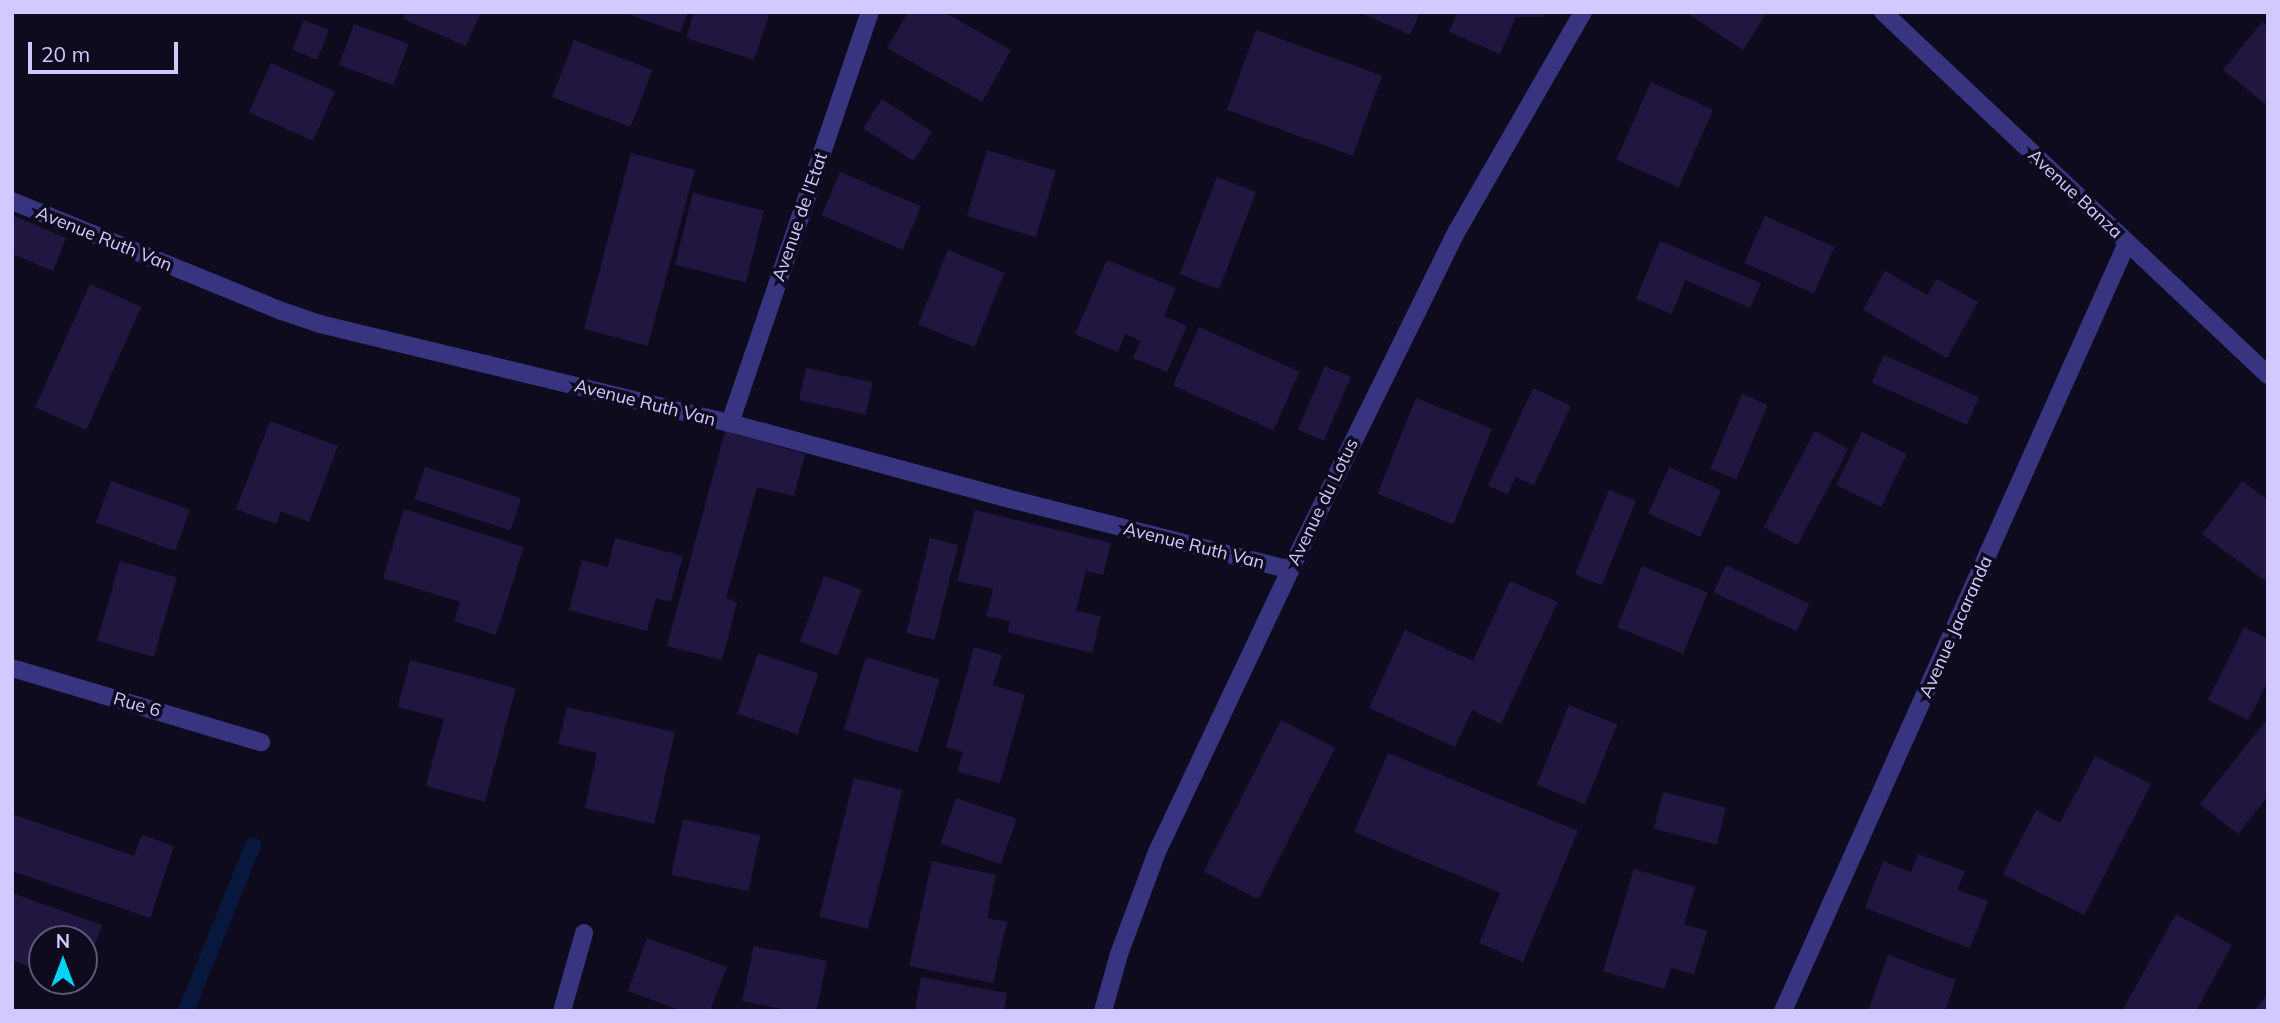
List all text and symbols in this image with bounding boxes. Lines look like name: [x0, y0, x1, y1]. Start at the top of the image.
scale bar: [32, 28, 182, 72]
text: 20 m: [41, 41, 90, 67]
street label: Avenue Banza: [2023, 145, 2127, 243]
street label: Avenue de l'Etat: [768, 150, 832, 284]
street label: Avenue Ruth Van: [33, 202, 175, 276]
street label: Avenue Ruth Van: [572, 375, 718, 431]
street label: Avenue du Lotus: [1283, 435, 1363, 569]
street label: Avenue Ruth Van: [1121, 518, 1267, 574]
street label: Avenue Jacaranda: [1915, 553, 1997, 701]
street label: Rue 6: [111, 688, 163, 722]
north arrow: [28, 925, 98, 995]
text: N: [56, 929, 70, 953]

